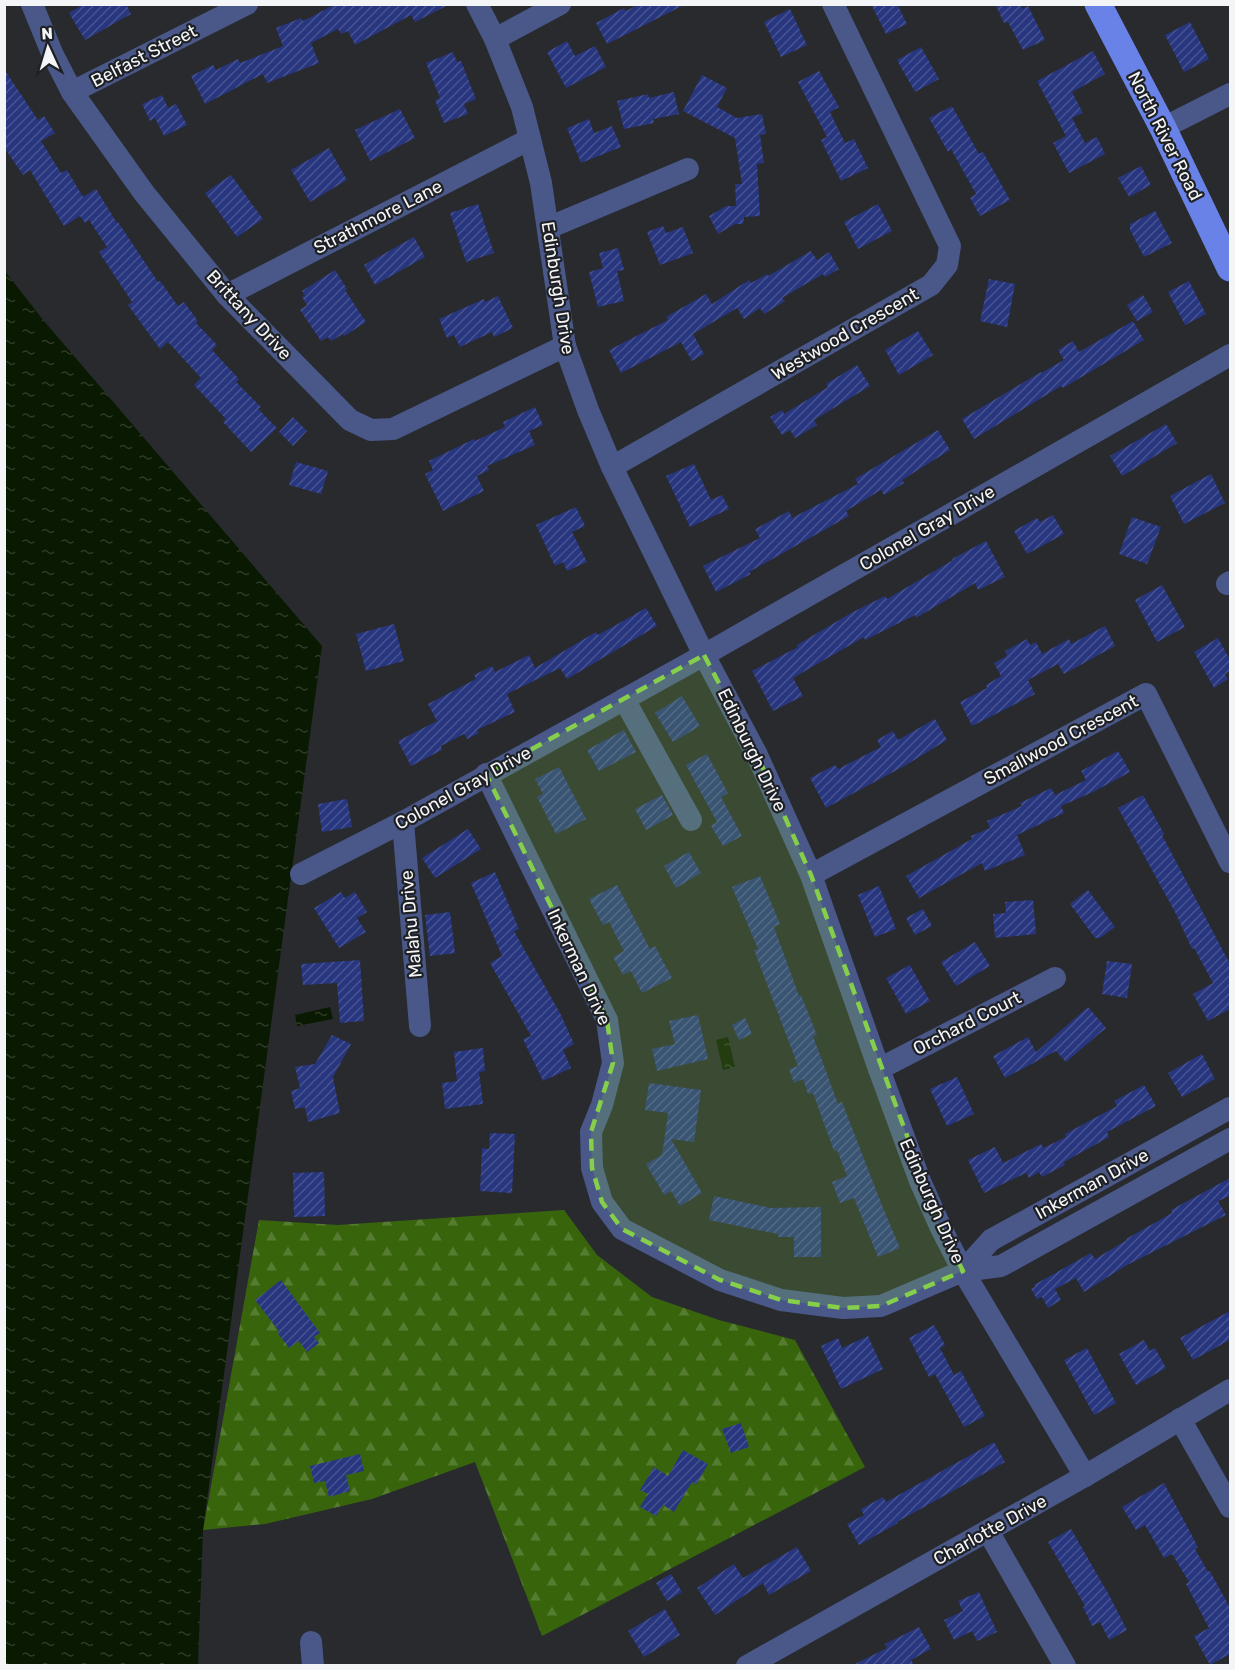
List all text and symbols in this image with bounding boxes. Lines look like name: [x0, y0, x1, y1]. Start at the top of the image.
north arrow: [18, 18, 78, 78]
street label: Belfast Street: [87, 20, 201, 92]
text: N: [41, 24, 53, 43]
street label: North River Road: [1123, 68, 1207, 204]
street label: Strathmore Lane: [310, 175, 446, 259]
street label: Edinburgh Drive: [537, 220, 579, 356]
street label: Brittany Drive: [202, 265, 296, 365]
street label: Westwood Crescent: [768, 283, 922, 385]
street label: Colonel Gray Drive: [855, 480, 999, 576]
street label: Edinburgh Drive: [713, 685, 791, 815]
street label: Smallwood Crescent: [980, 690, 1142, 790]
street label: Colonel Gray Drive: [391, 741, 535, 835]
street label: Malahu Drive: [395, 869, 427, 979]
street label: Inkerman Drive: [542, 905, 616, 1029]
street label: Orchard Court: [909, 986, 1025, 1060]
street label: Edinburgh Drive: [895, 1135, 969, 1267]
street label: Inkerman Drive: [1031, 1144, 1153, 1224]
street label: Charlotte Drive: [929, 1490, 1051, 1570]

